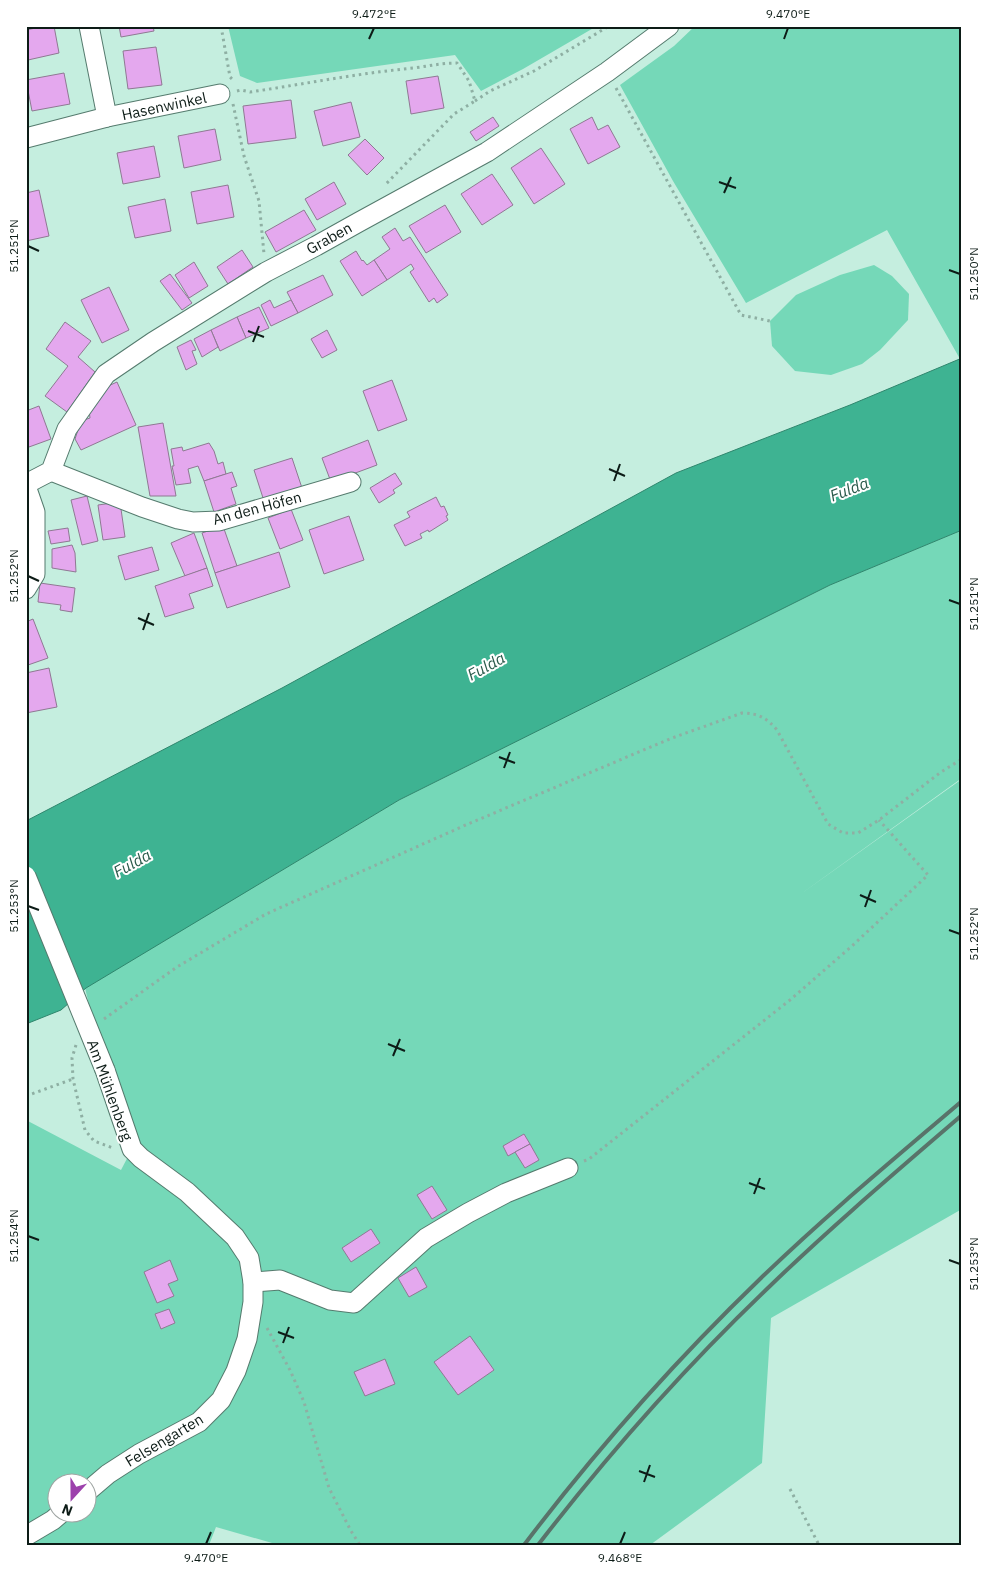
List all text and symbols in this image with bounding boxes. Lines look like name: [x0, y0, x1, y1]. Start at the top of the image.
text: 9.472°E: [352, 6, 396, 21]
text: 9.470°E: [766, 6, 810, 21]
street label: Hasenwinkel: [120, 88, 208, 124]
street label: Graben: [303, 218, 355, 258]
text: 51.251°N: [6, 219, 21, 273]
text: 51.250°N: [966, 247, 981, 301]
water label: Fulda: [827, 472, 871, 506]
street label: An den Höfen: [211, 487, 303, 529]
text: 51.252°N: [6, 549, 21, 603]
text: 51.251°N: [966, 577, 981, 631]
water label: Fulda: [464, 648, 508, 684]
water label: Fulda: [110, 845, 154, 881]
text: 51.253°N: [6, 879, 21, 933]
text: 51.252°N: [966, 907, 981, 961]
street label: Am Mühlenberg: [83, 1037, 137, 1143]
text: 51.254°N: [6, 1209, 21, 1263]
text: 51.253°N: [966, 1237, 981, 1291]
street label: Felsengarten: [121, 1409, 207, 1471]
north arrow: [48, 1474, 98, 1524]
text: N: [59, 1500, 75, 1520]
text: 9.470°E: [184, 1550, 228, 1565]
text: 9.468°E: [598, 1550, 642, 1565]

